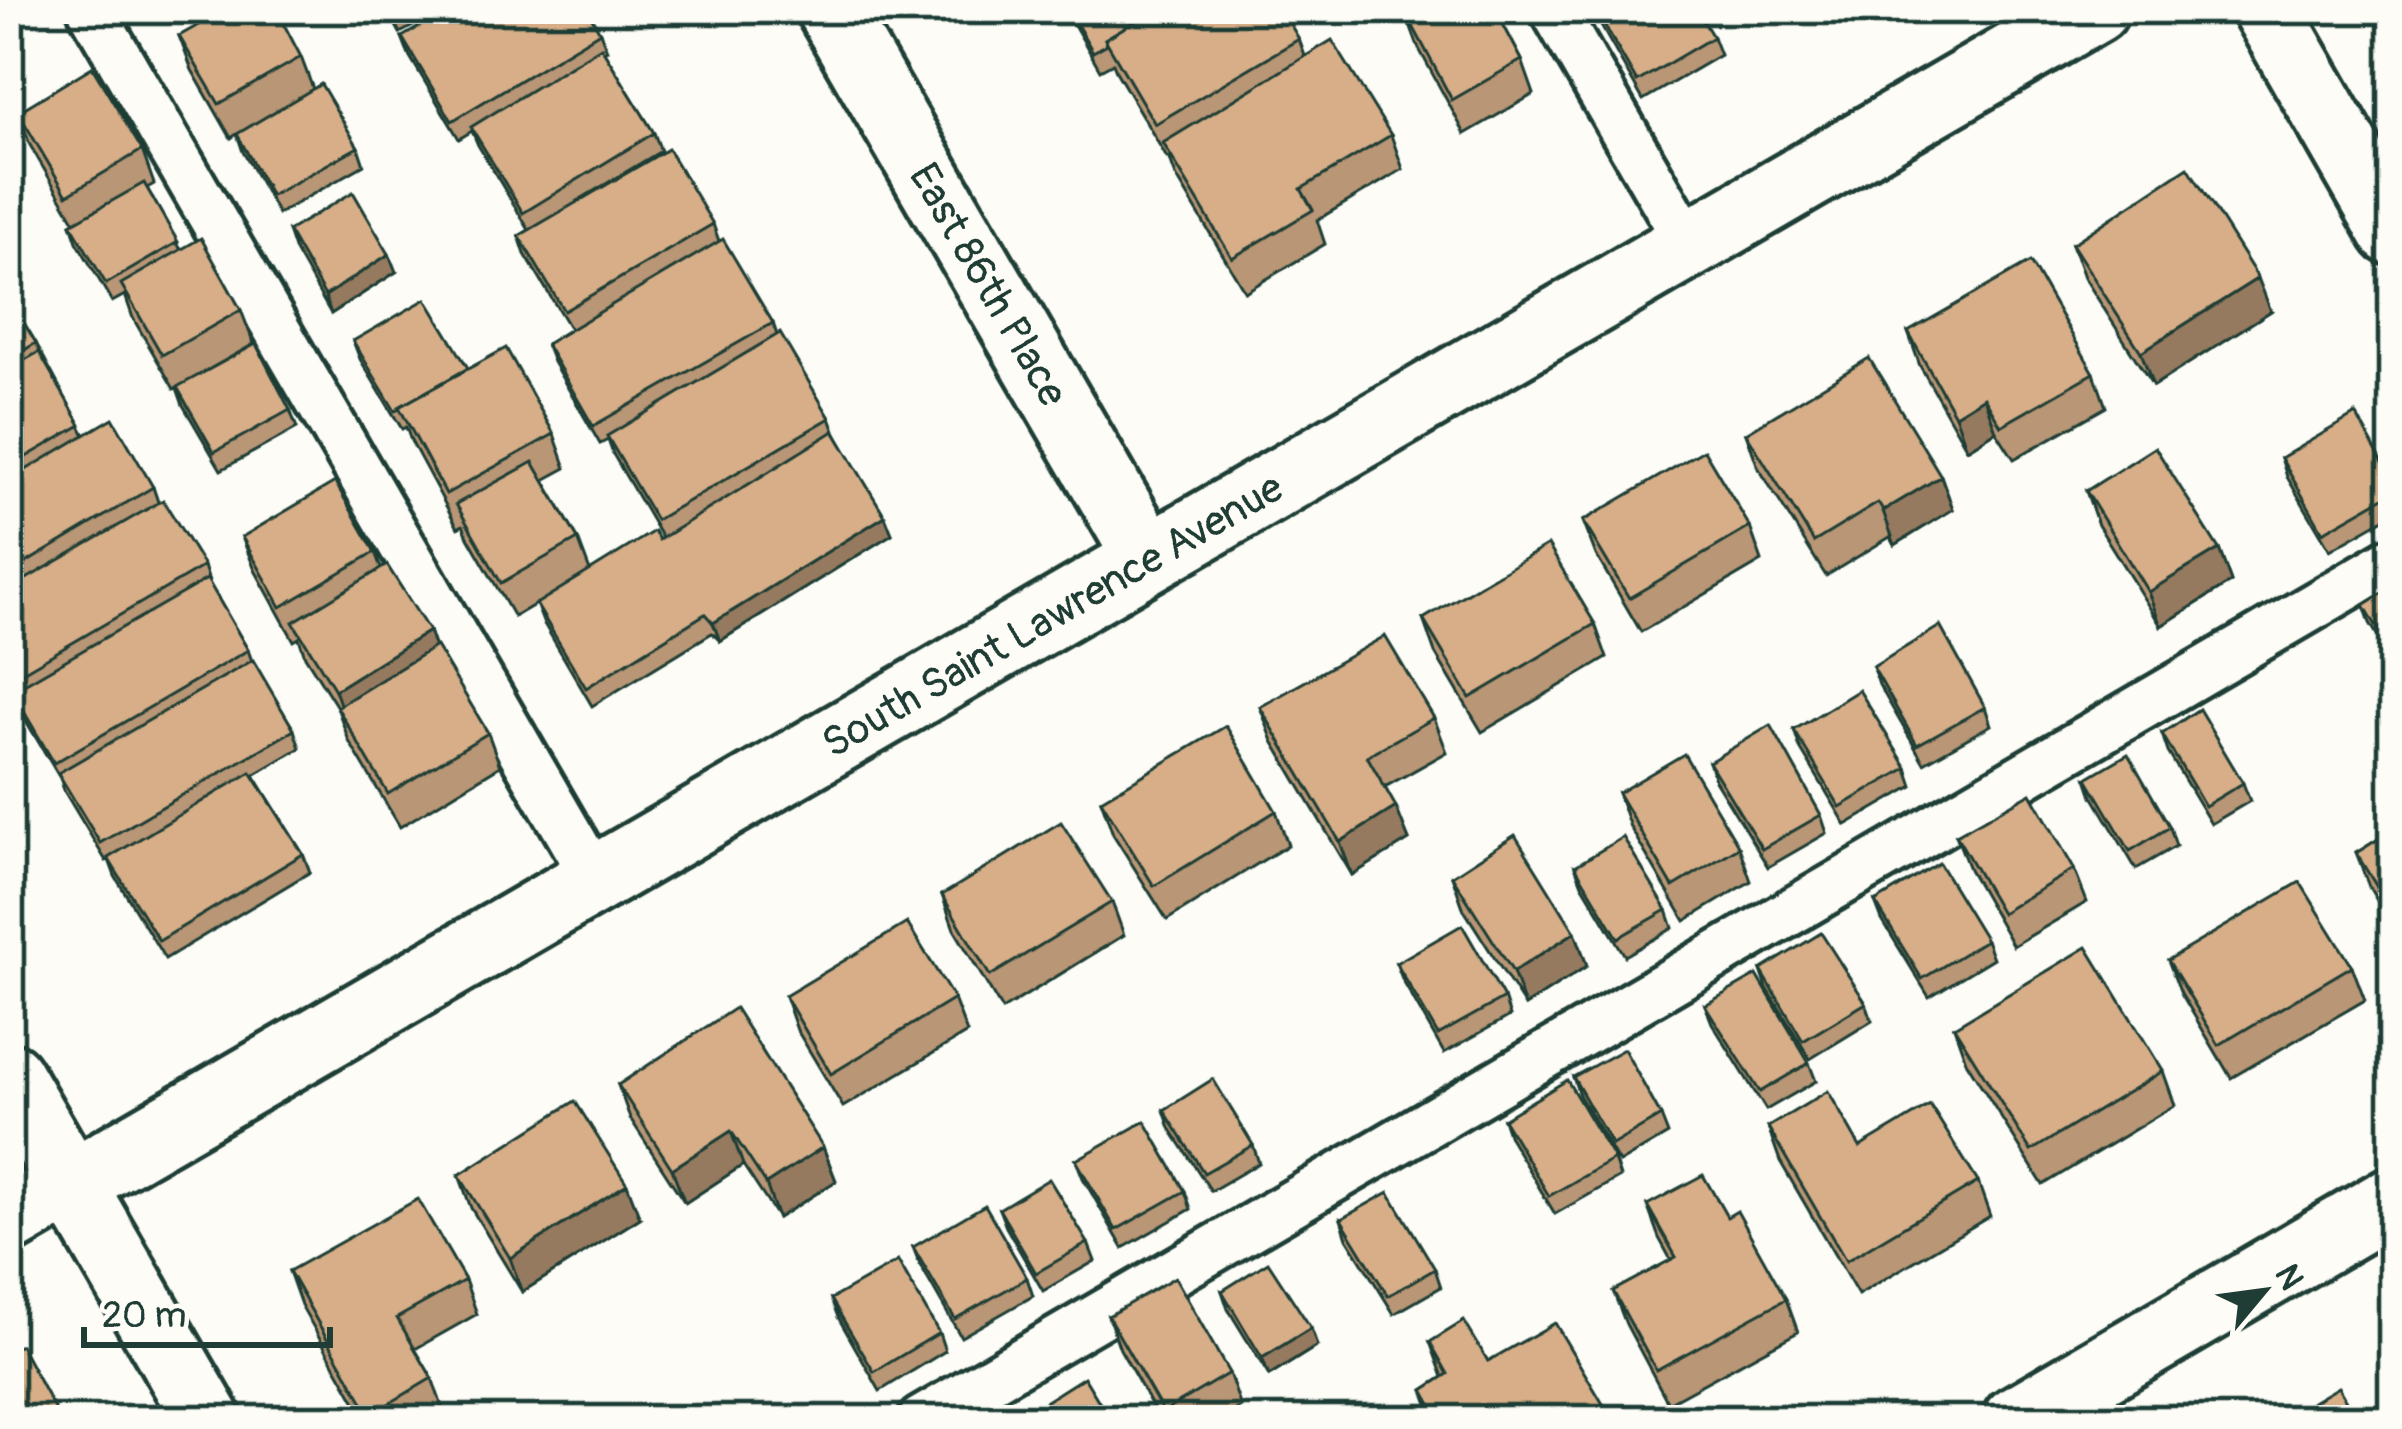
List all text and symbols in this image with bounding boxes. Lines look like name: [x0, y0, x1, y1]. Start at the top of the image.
street label: East 86th Place: [897, 154, 1079, 416]
street label: South Saint Lawrence Avenue: [813, 462, 1293, 770]
north arrow: [2204, 1231, 2324, 1351]
text: N: [2266, 1257, 2312, 1297]
scale bar: [84, 1273, 330, 1347]
text: 20 m: [102, 1293, 187, 1338]

